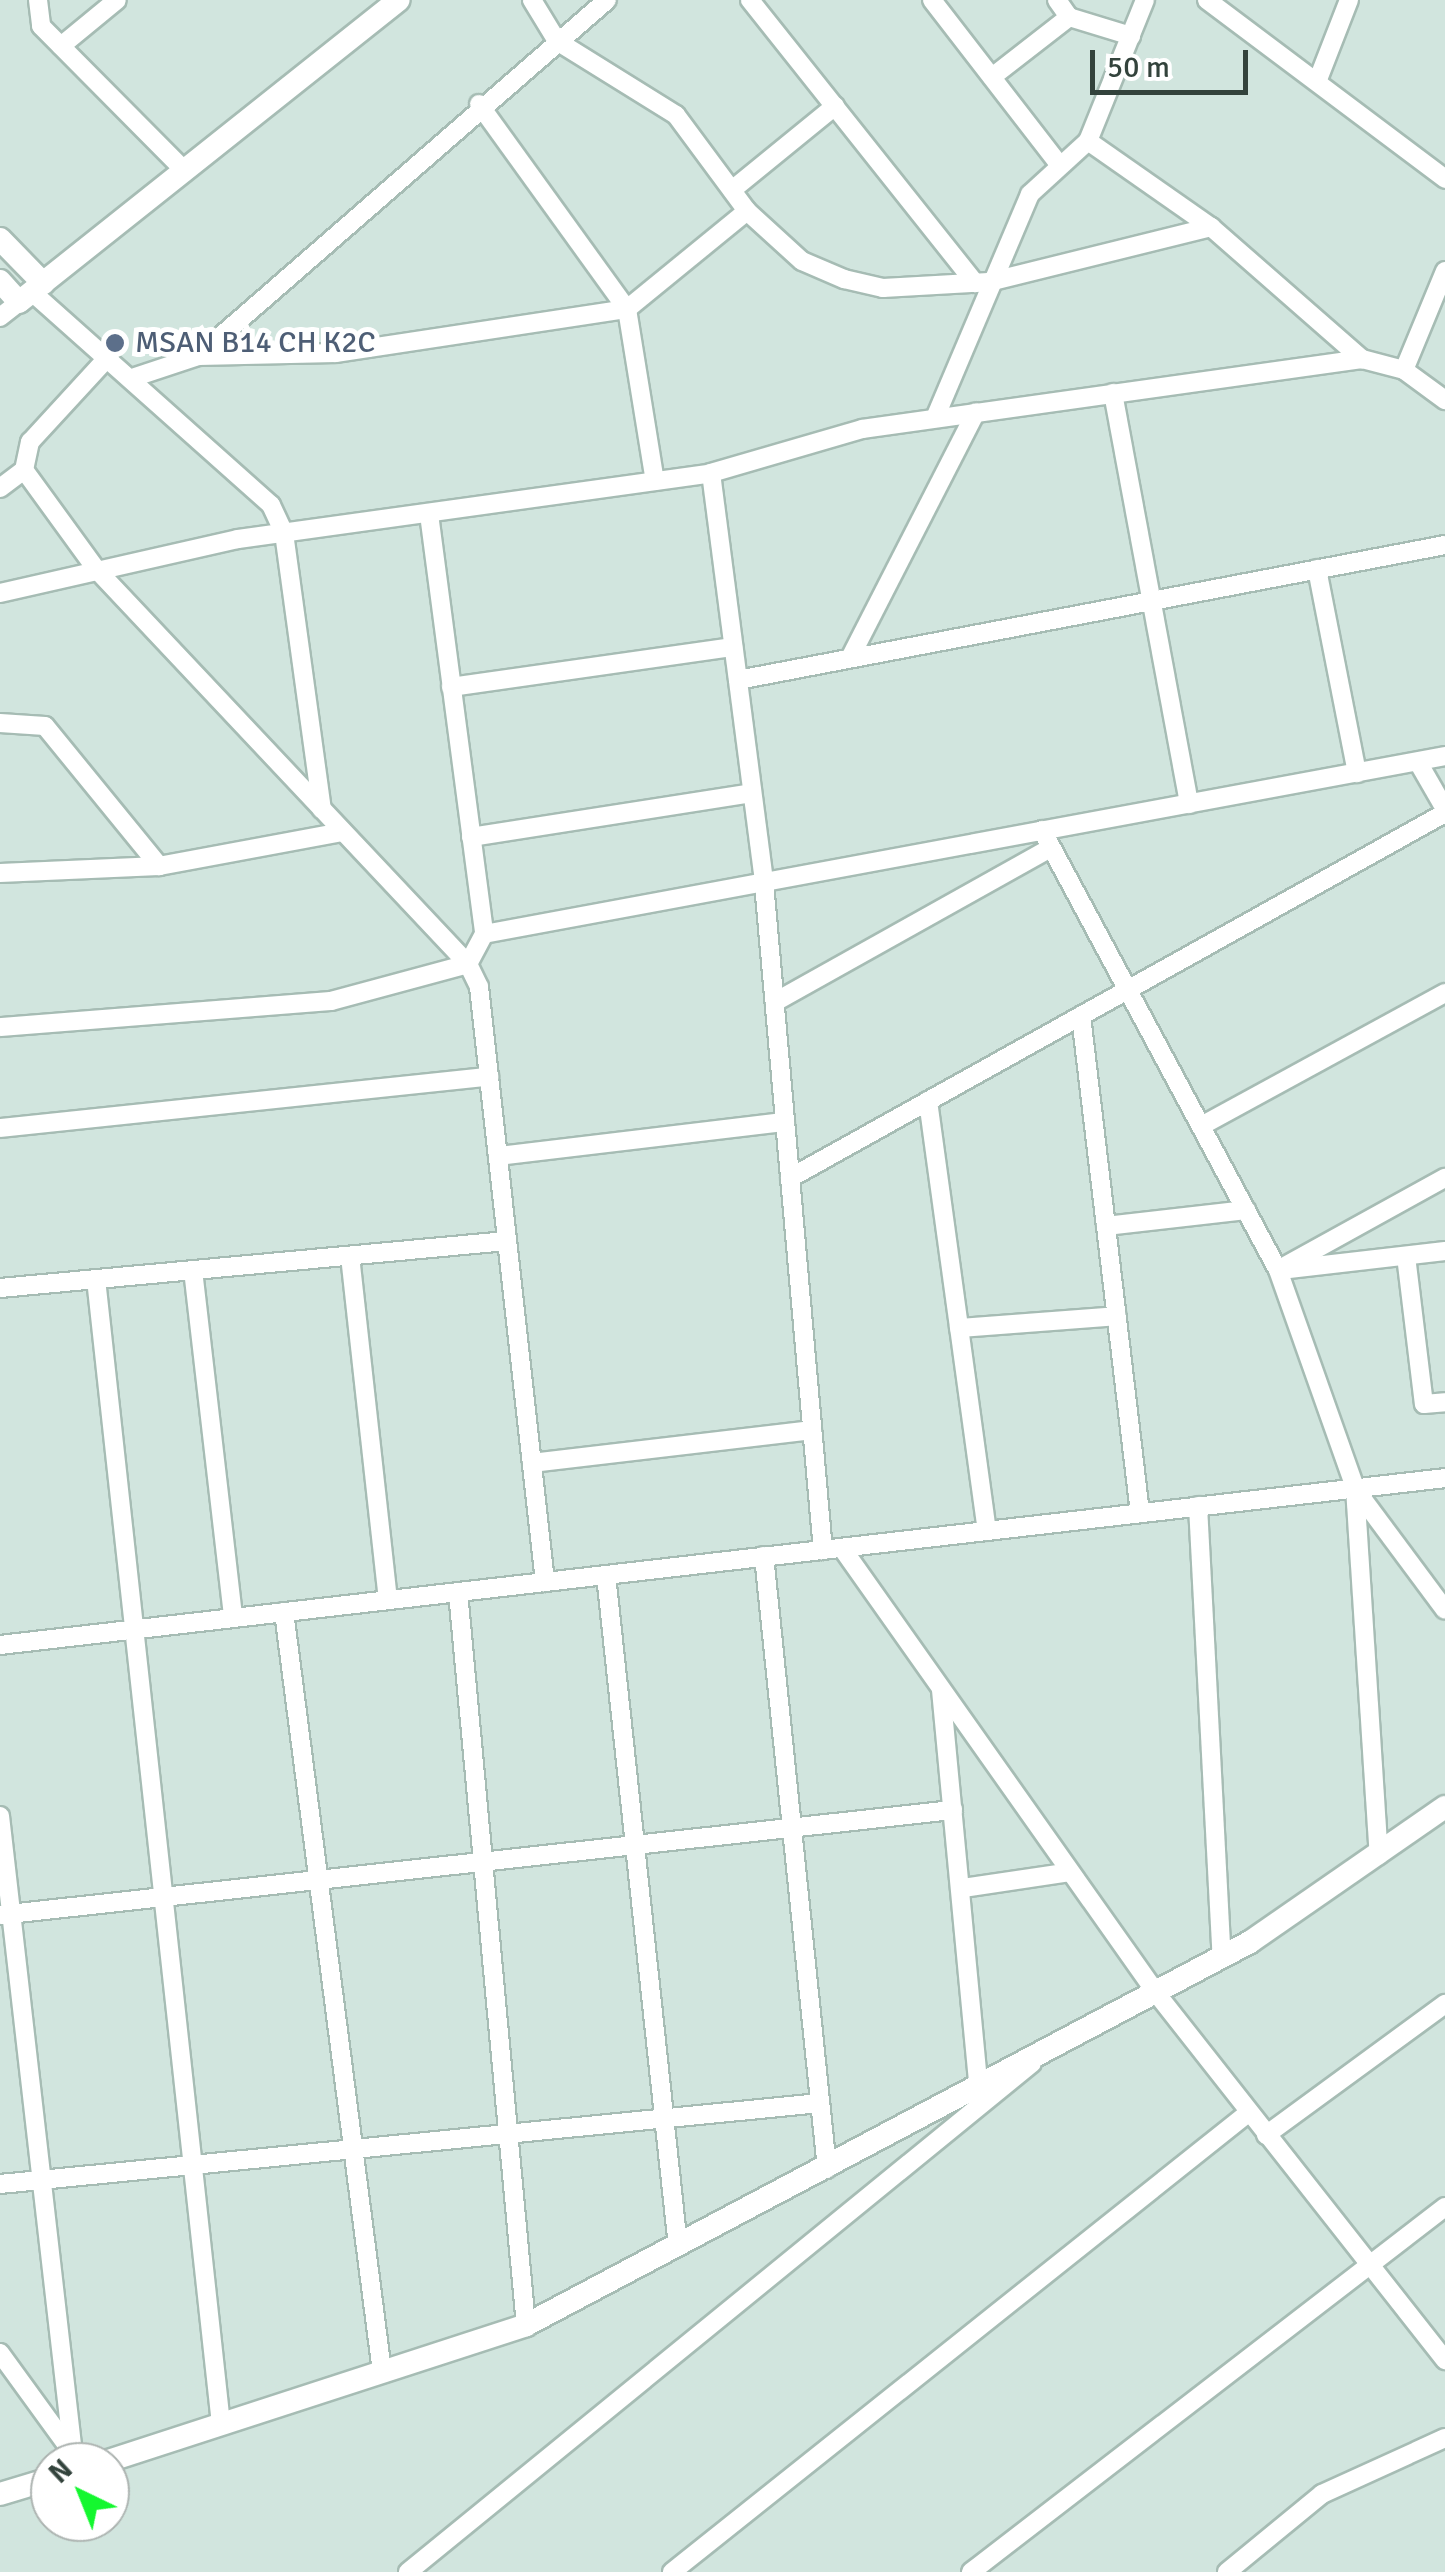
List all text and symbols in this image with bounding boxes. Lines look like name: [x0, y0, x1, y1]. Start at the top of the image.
scale bar: [1095, 30, 1252, 92]
text: 50 m: [1107, 49, 1170, 86]
place label: MSAN B14 CH K2C: [135, 325, 375, 361]
marker: MSAN B14 CH K2C: [104, 332, 126, 354]
north arrow: [30, 2442, 130, 2542]
text: N: [42, 2452, 80, 2491]

